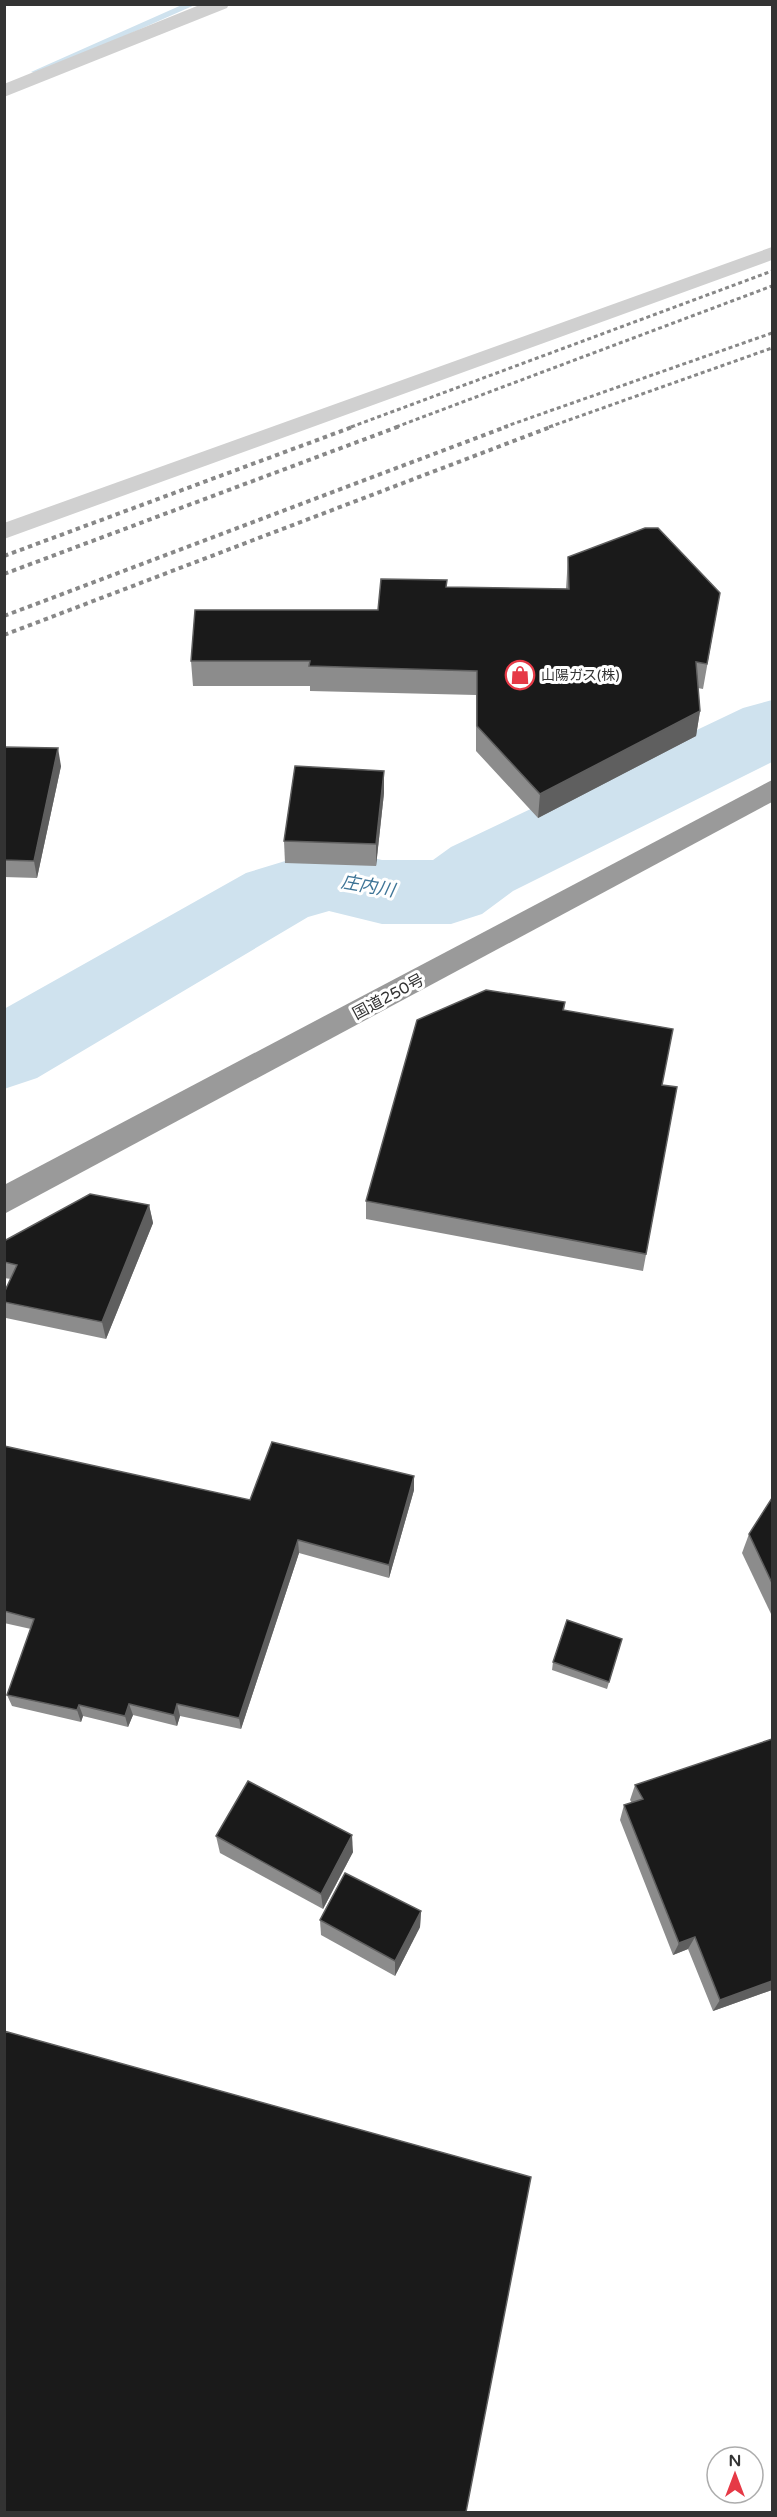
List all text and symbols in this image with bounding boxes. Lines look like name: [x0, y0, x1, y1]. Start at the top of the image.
shop icon: 山陽ガス(株): [504, 659, 536, 691]
place label: 山陽ガス(株): [541, 667, 620, 684]
water label: 庄内川: [340, 870, 398, 902]
street label: 国道250号: [349, 970, 428, 1024]
north arrow: [705, 2445, 765, 2505]
text: N: [729, 2451, 741, 2471]

